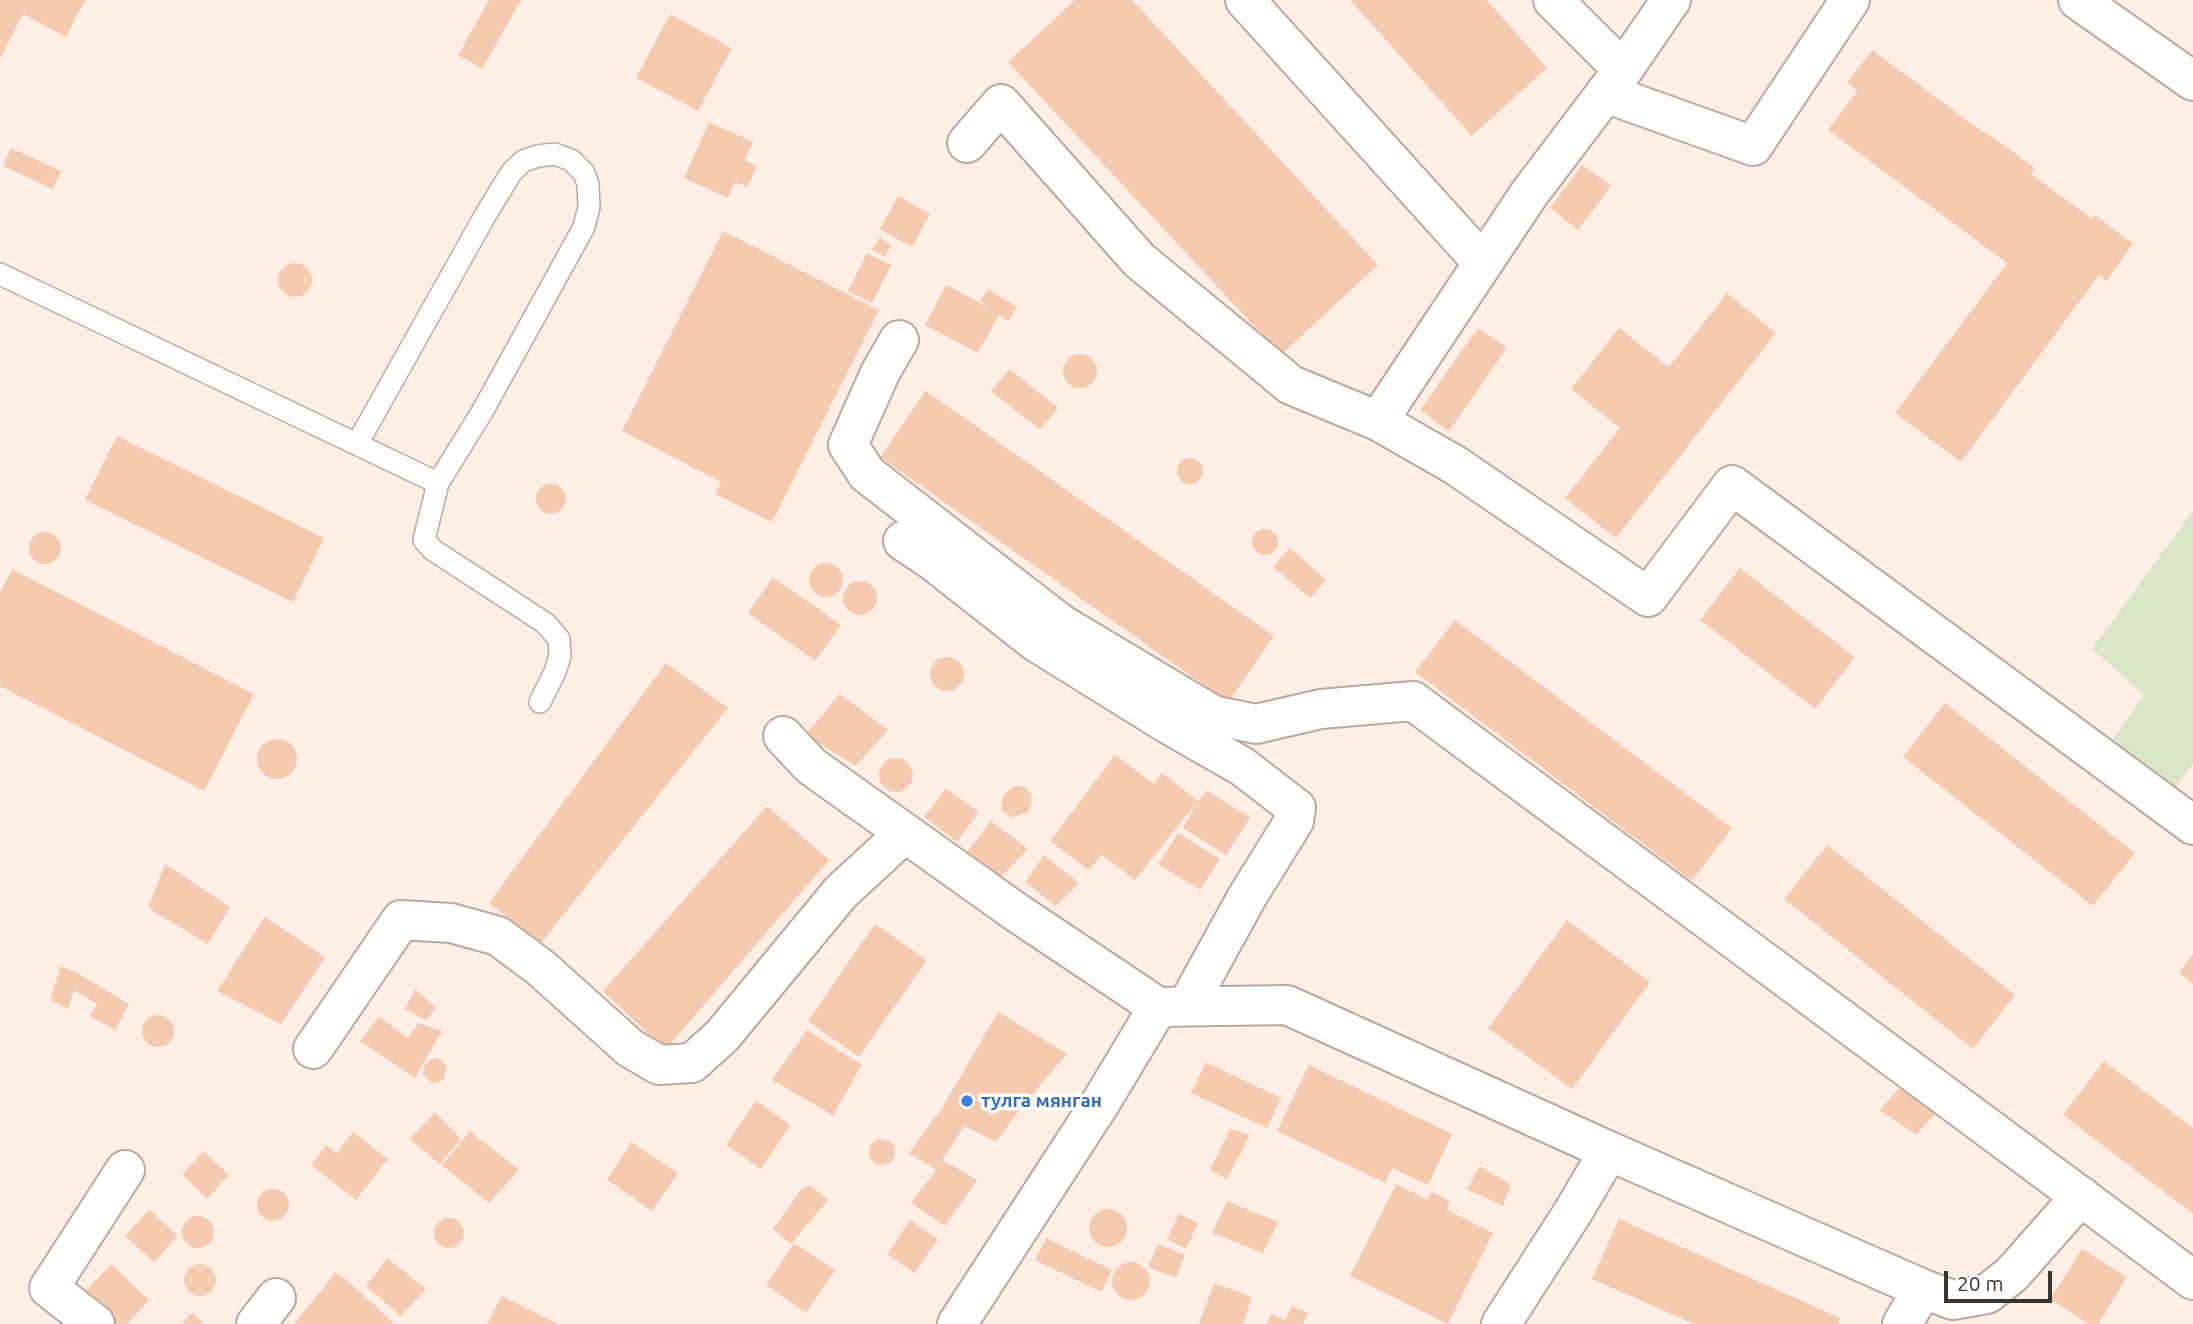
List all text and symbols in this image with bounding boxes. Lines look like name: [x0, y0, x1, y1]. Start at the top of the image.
place label: тулга мянган: [981, 1090, 1102, 1112]
marker: тулга мянган: [959, 1093, 975, 1109]
scale bar: [1948, 1258, 2056, 1302]
text: 20 m: [1957, 1271, 2004, 1295]

